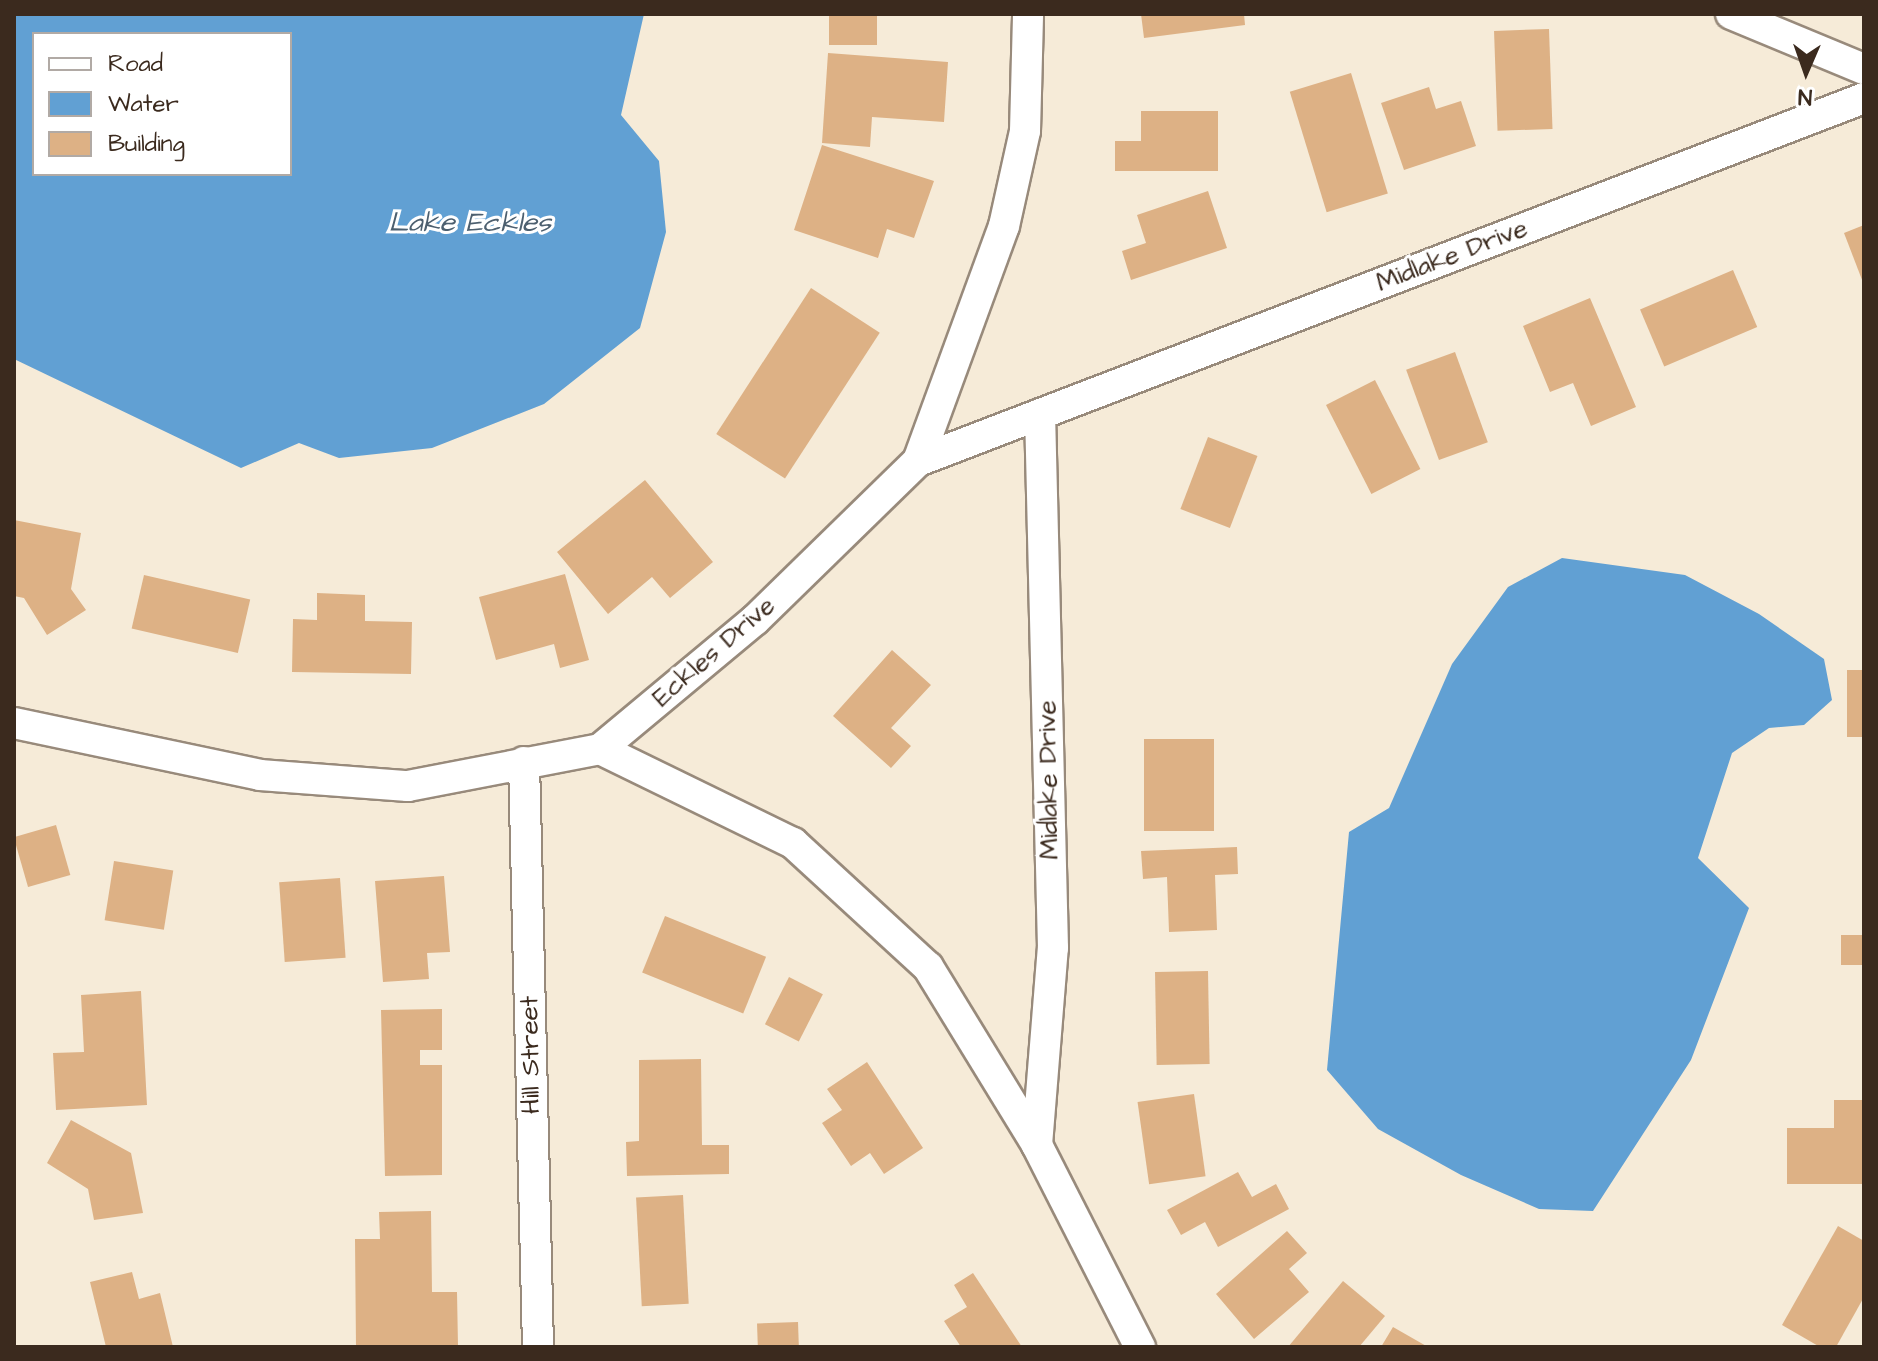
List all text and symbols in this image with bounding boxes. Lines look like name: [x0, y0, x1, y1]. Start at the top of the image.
legend: [32, 32, 292, 176]
north arrow: [1766, 32, 1846, 112]
text: Road: [108, 47, 163, 81]
text: N: [1798, 81, 1813, 112]
text: Water: [108, 87, 179, 121]
text: Building: [108, 127, 185, 161]
water label: Lake Eckles: [389, 206, 551, 240]
street label: Midlake Drive: [1372, 213, 1532, 299]
street label: Eckles Drive: [646, 590, 782, 714]
street label: Midlake Drive: [1032, 700, 1066, 860]
street label: Hill Street: [514, 996, 548, 1114]

